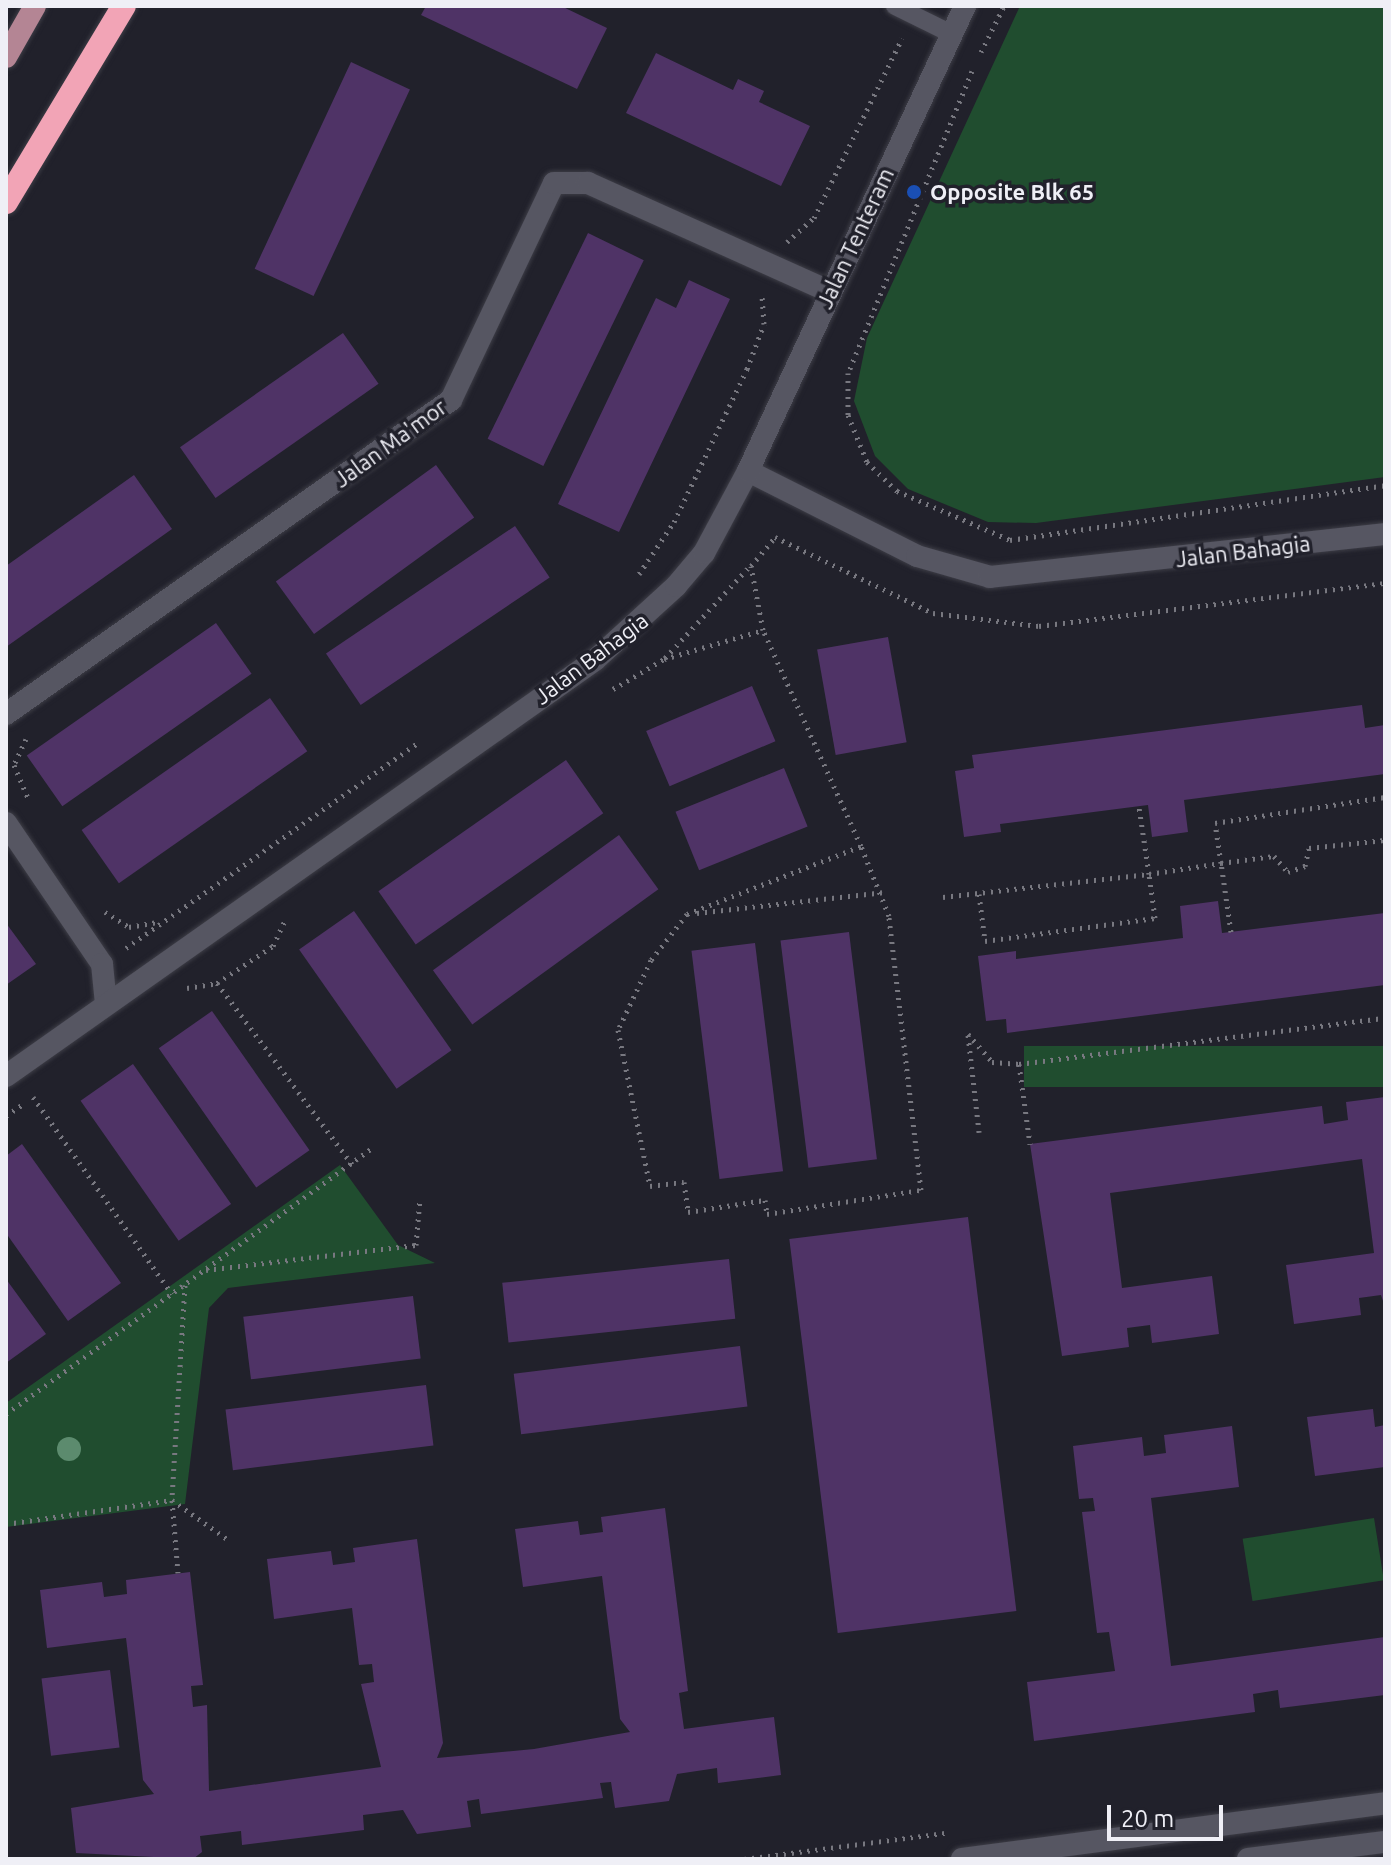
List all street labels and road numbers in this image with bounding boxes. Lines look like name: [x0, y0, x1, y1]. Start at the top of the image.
street label: Jalan Tenteram: [811, 164, 899, 312]
street label: Jalan Ma'mor: [329, 393, 451, 493]
street label: Jalan Bahagia: [1174, 530, 1312, 572]
street label: Jalan Bahagia: [529, 607, 653, 709]

